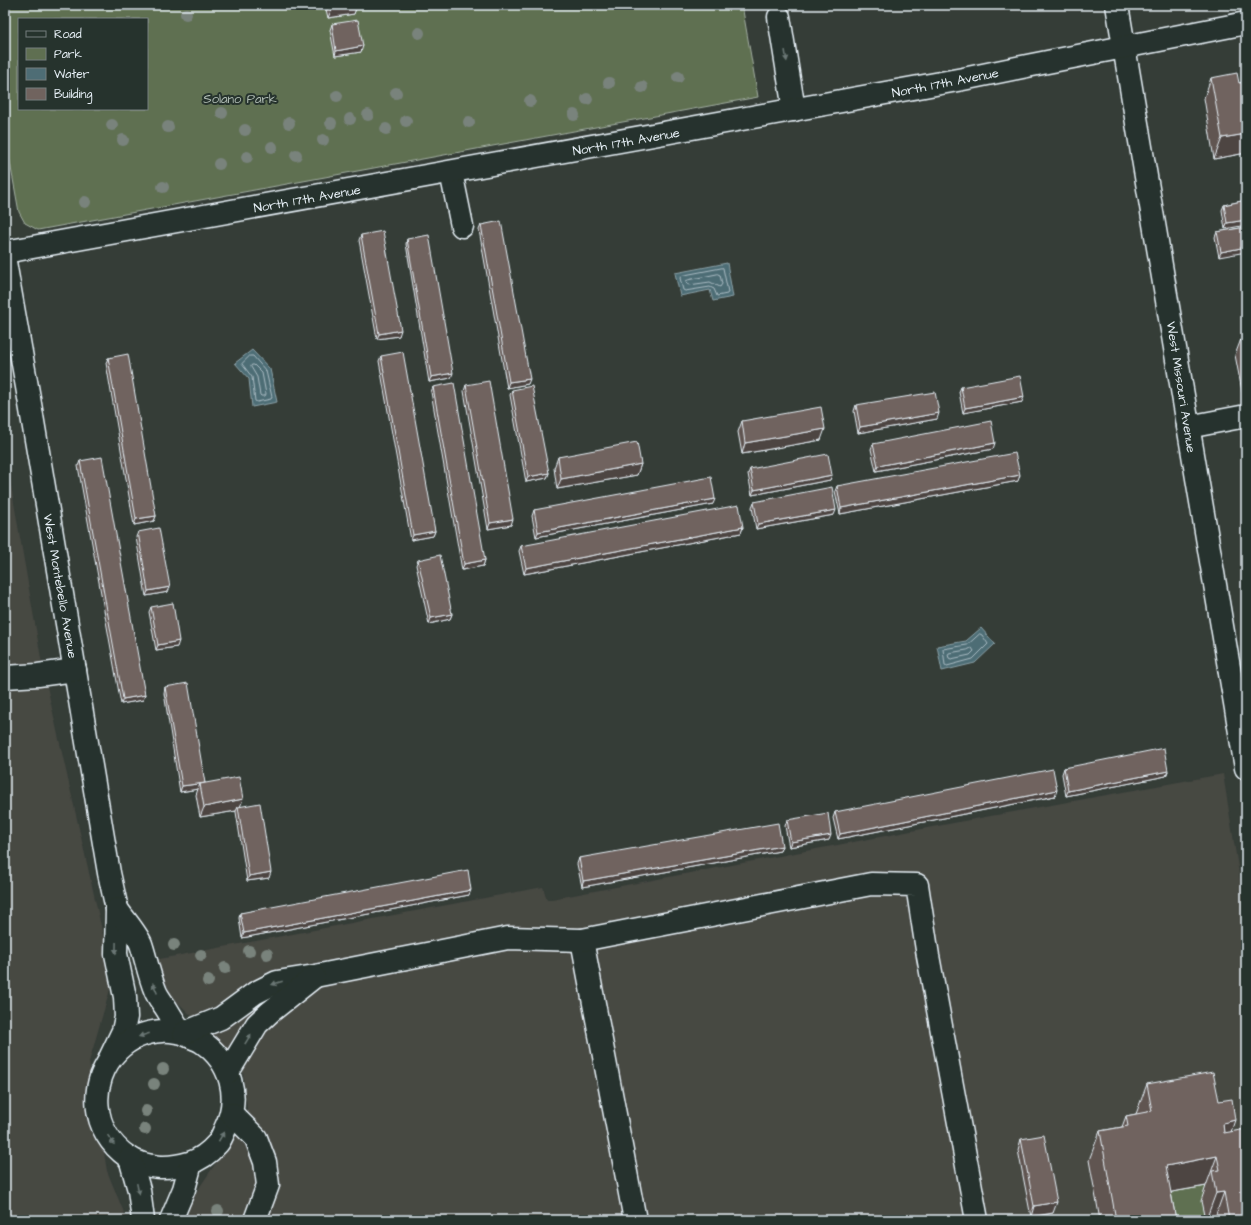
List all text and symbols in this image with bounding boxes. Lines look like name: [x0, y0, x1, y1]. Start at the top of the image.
legend: [18, 18, 148, 110]
text: Road: [54, 26, 82, 43]
text: Park: [54, 46, 82, 63]
one-way arrow: [783, 50, 789, 62]
street label: North 17th Avenue: [890, 64, 1000, 102]
text: Water: [54, 66, 90, 83]
text: Building: [54, 86, 92, 104]
park label: Solano Park: [203, 90, 277, 108]
street label: North 17th Avenue: [571, 124, 681, 160]
street label: North 17th Avenue: [252, 181, 362, 217]
street label: West Missouri Avenue: [1162, 320, 1200, 454]
street label: West Montebello Avenue: [38, 513, 82, 660]
one-way arrow: [113, 942, 119, 955]
one-way arrow: [271, 980, 283, 986]
one-way arrow: [151, 981, 157, 993]
one-way arrow: [138, 1032, 150, 1038]
one-way arrow: [245, 1033, 252, 1045]
one-way arrow: [217, 1131, 224, 1143]
one-way arrow: [107, 1134, 115, 1145]
one-way arrow: [135, 1183, 141, 1195]

